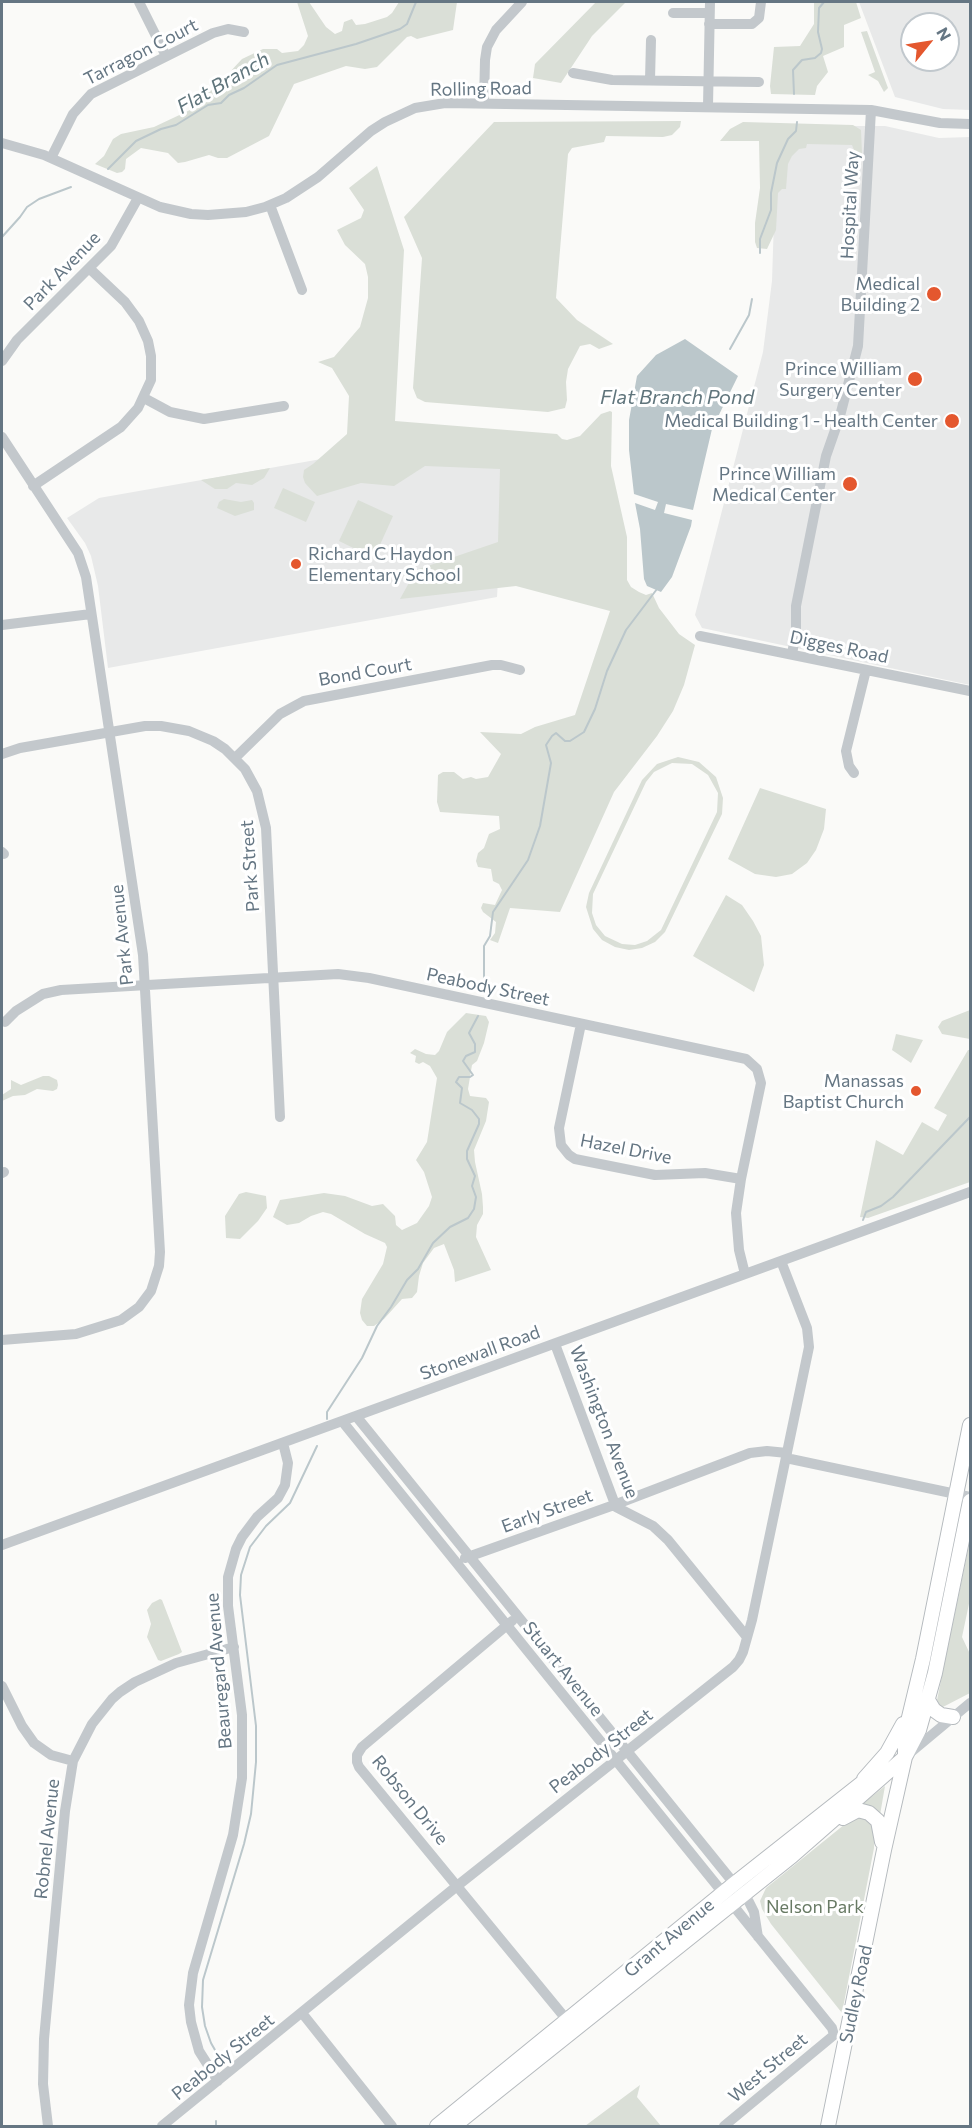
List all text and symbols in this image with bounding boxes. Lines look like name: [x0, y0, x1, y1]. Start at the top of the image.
north arrow: [900, 12, 960, 72]
street label: Tarragon Court: [80, 14, 202, 90]
text: N: [933, 24, 956, 44]
water label: Flat Branch: [172, 47, 274, 119]
street label: Rolling Road: [430, 77, 532, 101]
street label: Hospital Way: [836, 150, 864, 260]
street label: Park Avenue: [19, 227, 105, 315]
place label: Medical Building 2: [841, 273, 920, 316]
marker: Medical Building 2: [925, 285, 943, 303]
place label: Prince William Surgery Center: [779, 358, 902, 400]
marker: Prince William Surgery Center: [906, 370, 924, 388]
water label: Flat Branch Pond: [600, 385, 754, 409]
place label: Medical Building 1 - Health Center: [664, 410, 938, 432]
marker: Medical Building 1 - Health Center: [943, 412, 961, 430]
place label: Prince William Medical Center: [712, 463, 836, 506]
marker: Prince William Medical Center: [841, 475, 859, 493]
place label: Richard C Haydon Elementary School: [308, 543, 461, 586]
marker: Richard C Haydon Elementary School: [289, 557, 303, 571]
street label: Digges Road: [788, 626, 890, 668]
street label: Bond Court: [317, 653, 413, 691]
street label: Park Street: [236, 819, 264, 913]
street label: Park Avenue: [106, 884, 138, 986]
street label: Peabody Street: [424, 963, 552, 1011]
place label: Manassas Baptist Church: [783, 1070, 904, 1112]
marker: Manassas Baptist Church: [909, 1084, 923, 1098]
street label: Hazel Drive: [578, 1130, 674, 1168]
street label: Stonewall Road: [417, 1321, 543, 1385]
street label: Washington Avenue: [565, 1343, 643, 1501]
street label: Early Street: [498, 1485, 596, 1537]
street label: Beauregard Avenue: [201, 1592, 237, 1750]
street label: Stuart Avenue: [518, 1617, 608, 1721]
street label: Peabody Street: [545, 1704, 657, 1798]
street label: Robson Drive: [367, 1751, 453, 1849]
street label: Robnel Avenue: [30, 1778, 64, 1900]
street label: Grant Avenue: [620, 1894, 718, 1982]
park label: Nelson Park: [766, 1896, 864, 1918]
street label: Sudley Road: [835, 1943, 877, 2045]
street label: Peabody Street: [168, 2009, 278, 2105]
street label: West Street: [724, 2029, 812, 2107]

